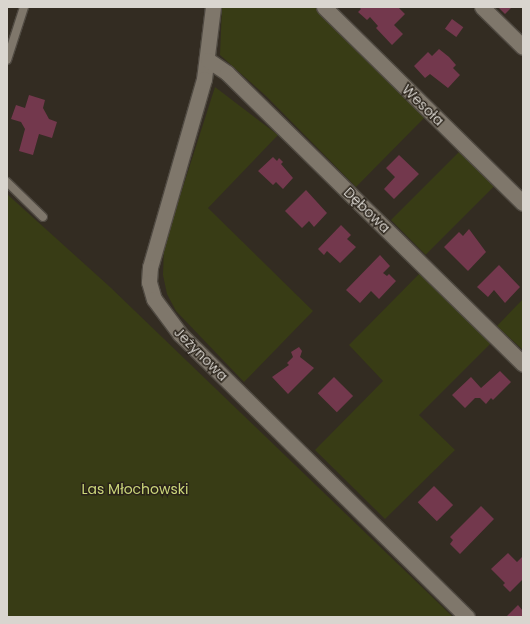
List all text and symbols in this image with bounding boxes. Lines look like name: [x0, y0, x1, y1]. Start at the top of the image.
street label: Wesoła: [399, 81, 447, 129]
street label: Dębowa: [340, 184, 394, 236]
street label: Jeżynowa: [171, 324, 231, 384]
park label: Las Młochowski: [82, 481, 188, 497]

